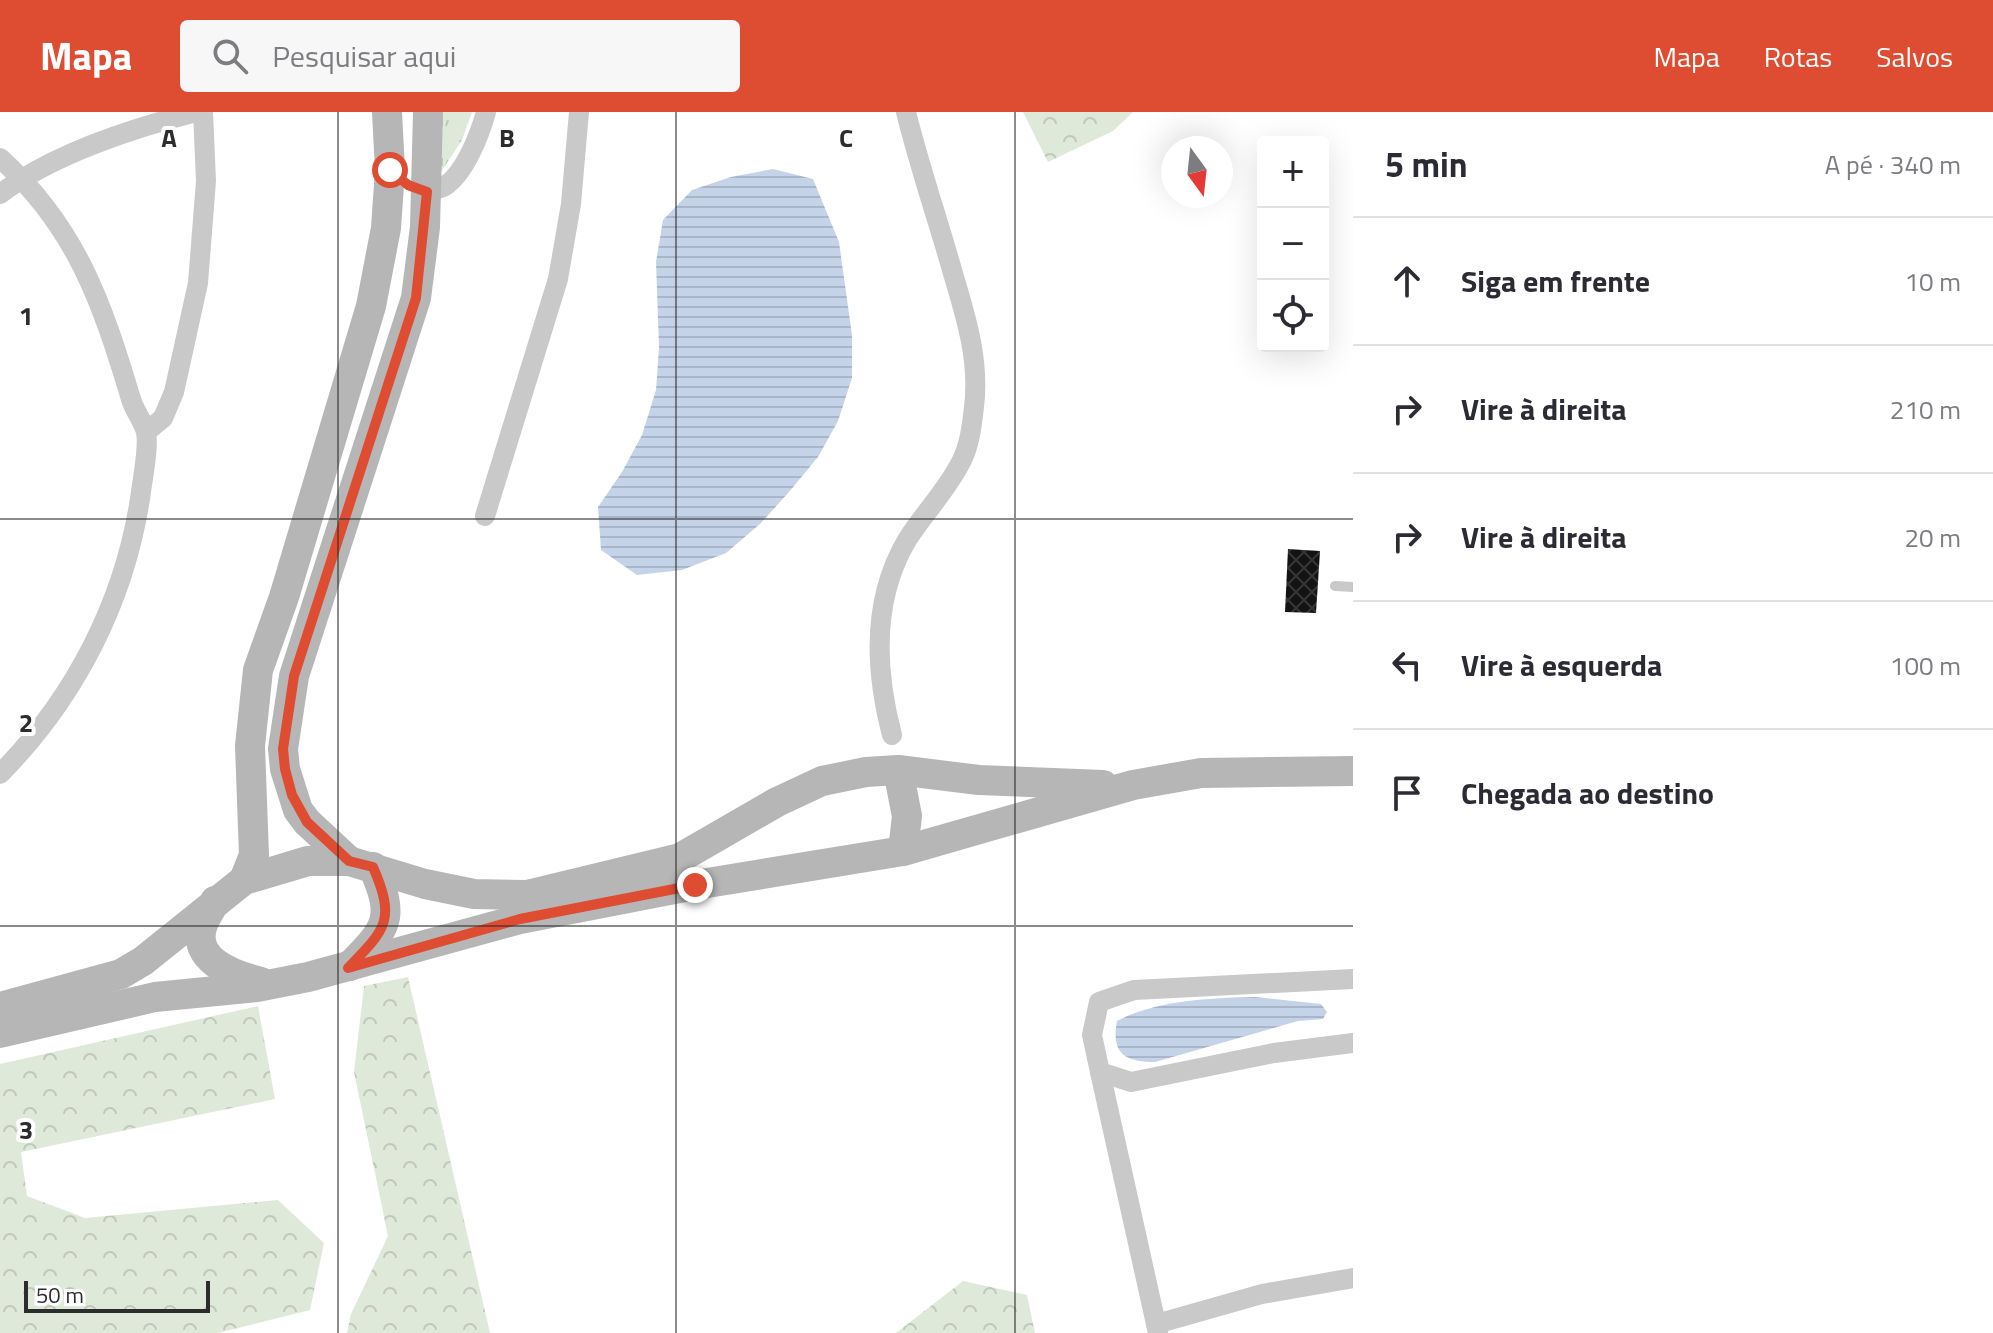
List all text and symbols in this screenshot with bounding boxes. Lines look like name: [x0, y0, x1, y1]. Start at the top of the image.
search box: [180, 20, 740, 92]
text: Mapa: [40, 27, 132, 85]
text: Pesquisar aqui: [272, 33, 456, 79]
icon: search: [208, 34, 252, 78]
text: Mapa: [1653, 35, 1720, 78]
text: Rotas: [1764, 35, 1832, 78]
text: Salvos: [1876, 35, 1953, 78]
text: A: [161, 118, 177, 157]
text: B: [499, 118, 515, 157]
text: C: [839, 118, 853, 157]
north arrow: [1161, 136, 1233, 208]
map controls: [1257, 136, 1329, 352]
button: +: [1257, 136, 1329, 208]
text: 5 min: [1385, 138, 1468, 190]
text: A pé · 340 m: [1825, 145, 1961, 184]
route start: [372, 152, 408, 188]
button: −: [1257, 208, 1329, 280]
text: Siga em frente: [1461, 258, 1650, 304]
icon: ahead: [1385, 259, 1429, 303]
text: 10 m: [1904, 262, 1961, 301]
button: locate: [1257, 280, 1329, 352]
text: 1: [19, 296, 33, 335]
text: Vire à direita: [1461, 386, 1626, 432]
icon: right: [1385, 387, 1429, 431]
text: 210 m: [1890, 390, 1961, 429]
text: Vire à direita: [1461, 514, 1626, 560]
icon: right: [1385, 515, 1429, 559]
text: 20 m: [1904, 518, 1961, 557]
text: Vire à esquerda: [1461, 642, 1662, 688]
icon: left: [1385, 643, 1429, 687]
text: 100 m: [1890, 646, 1961, 685]
text: 2: [19, 703, 33, 742]
text: Chegada ao destino: [1461, 770, 1714, 816]
icon: arrive: [1385, 771, 1429, 815]
route end: [677, 867, 713, 903]
text: 3: [19, 1110, 33, 1149]
scale bar: [24, 1277, 210, 1313]
text: 50 m: [36, 1278, 84, 1312]

